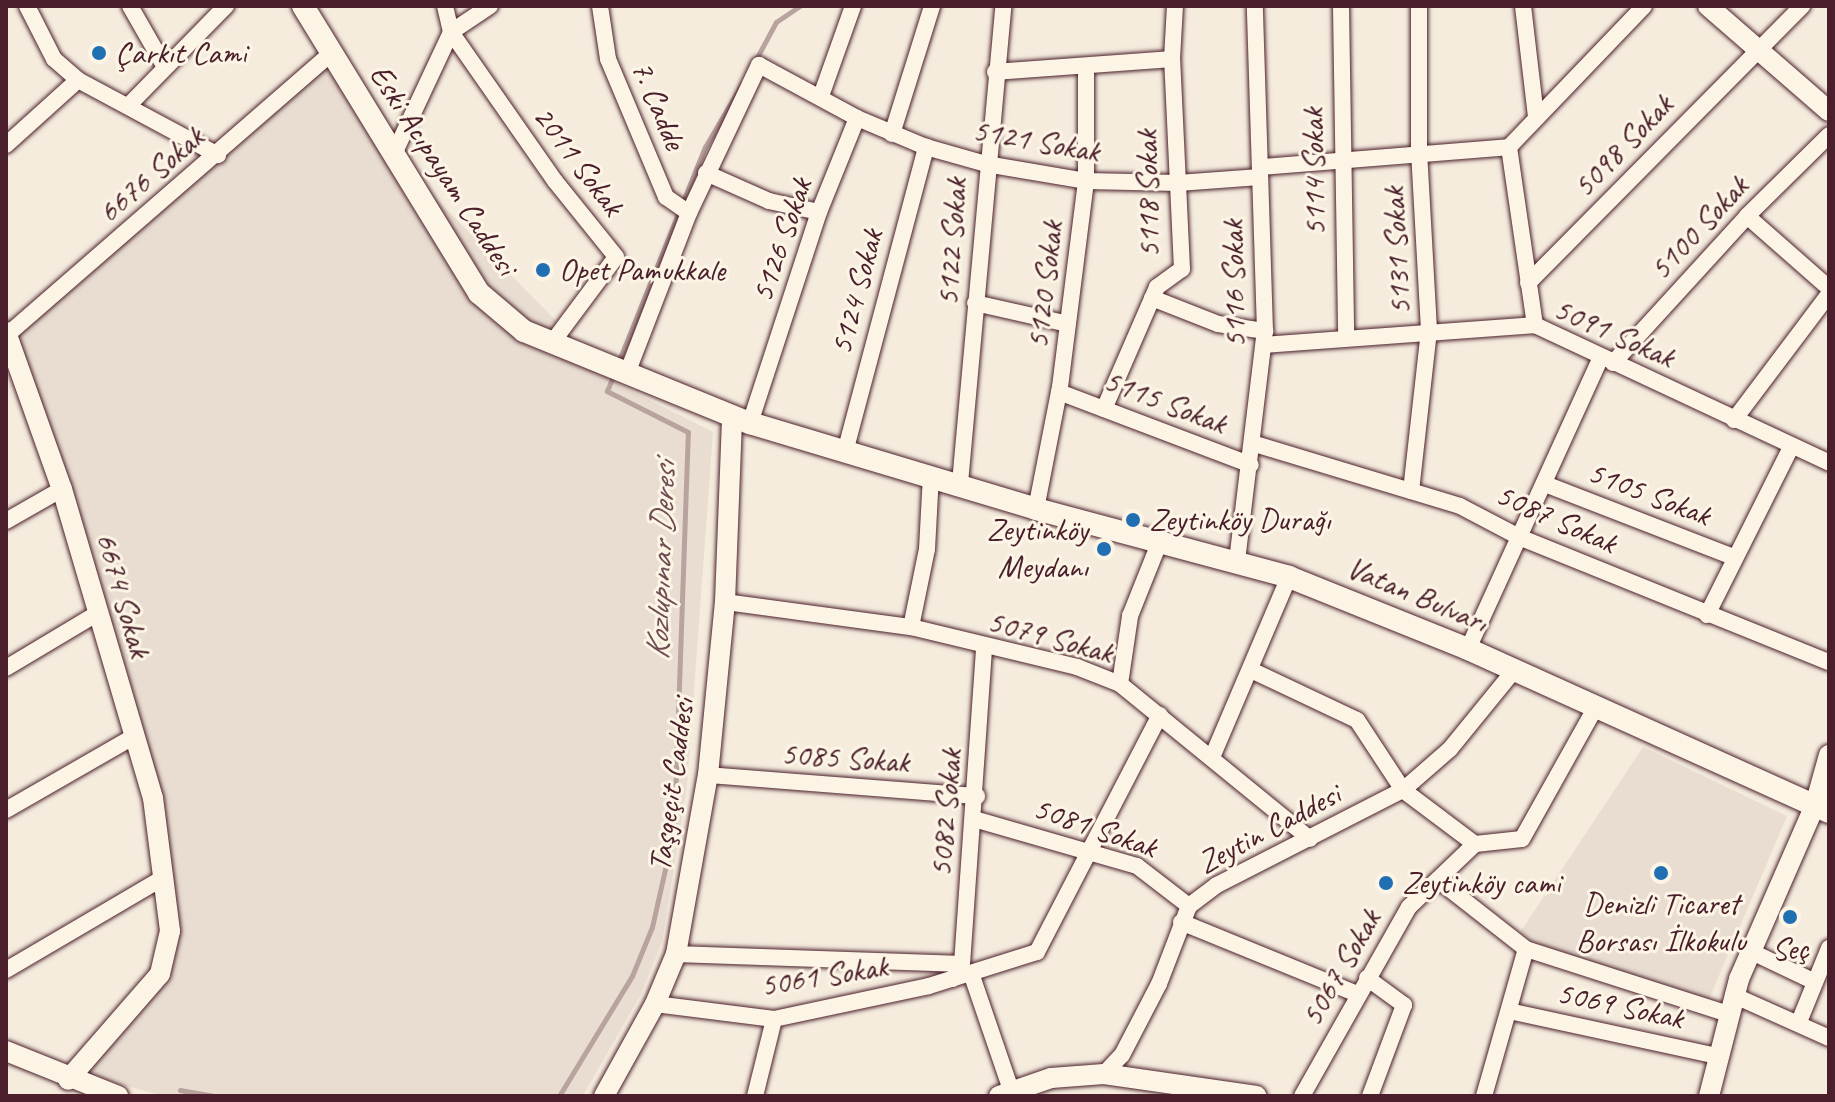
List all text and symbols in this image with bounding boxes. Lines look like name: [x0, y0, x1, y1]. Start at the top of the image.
place label: Çarkıt Cami: [115, 34, 245, 72]
marker: Çarkıt Cami: [90, 44, 108, 62]
street label: 7. Cadde: [622, 55, 694, 155]
street label: Eski Acıpayam Caddesi: [361, 57, 525, 283]
street label: 5098 Sokak: [1565, 87, 1681, 205]
street label: 2011 Sokak: [524, 98, 632, 224]
street label: 5114 Sokak: [1294, 108, 1334, 236]
street label: 5121 Sokak: [970, 111, 1102, 171]
street label: 6676 Sokak: [90, 119, 212, 231]
street label: 5118 Sokak: [1128, 130, 1168, 258]
street label: 5100 Sokak: [1641, 168, 1757, 288]
street label: 5126 Sokak: [743, 173, 821, 307]
street label: 5122 Sokak: [928, 177, 976, 307]
street label: 5131 Sokak: [1374, 186, 1420, 316]
street label: 5120 Sokak: [1018, 219, 1072, 351]
street label: 5116 Sokak: [1214, 220, 1254, 348]
street label: 5124 Sokak: [822, 225, 892, 359]
place label: Opet Pamukkale: [559, 251, 726, 289]
marker: Opet Pamukkale: [534, 261, 552, 279]
street label: 5091 Sokak: [1548, 289, 1680, 377]
street label: 5115 Sokak: [1098, 361, 1232, 443]
street label: 5105 Sokak: [1582, 453, 1716, 535]
water label: Kozlupınar Deresi: [636, 461, 684, 661]
street label: 5087 Sokak: [1490, 475, 1622, 563]
place label: Zeytinköy Durağı: [1149, 501, 1330, 539]
marker: Zeytinköy Durağı: [1124, 511, 1142, 529]
place label: Zeytinköy Meydanı: [986, 512, 1088, 587]
street label: 6674 Sokak: [87, 528, 159, 662]
marker: Zeytinköy Meydanı: [1095, 540, 1113, 558]
street label: Vatan Bulvarı: [1341, 548, 1493, 642]
street label: 5079 Sokak: [983, 602, 1117, 672]
street label: Taşgeçit Caddesi: [641, 695, 703, 875]
street label: 5085 Sokak: [780, 734, 910, 782]
street label: 5082 Sokak: [921, 748, 971, 878]
street label: Zeytin Caddesi: [1191, 775, 1347, 883]
street label: 5081 Sokak: [1028, 789, 1162, 867]
place label: Zeytinköy cami: [1402, 864, 1562, 902]
marker: Denizli Ticaret Borsası İlkokulu: [1652, 864, 1670, 882]
marker: Zeytinköy cami: [1377, 874, 1395, 892]
place label: Denizli Ticaret Borsası İlkokulu: [1576, 886, 1746, 961]
street label: 5067 Sokak: [1292, 903, 1390, 1033]
marker: Seç: [1781, 908, 1799, 926]
place label: Seç: [1772, 930, 1808, 968]
street label: 5061 Sokak: [758, 947, 890, 1005]
street label: 5069 Sokak: [1553, 974, 1687, 1038]

